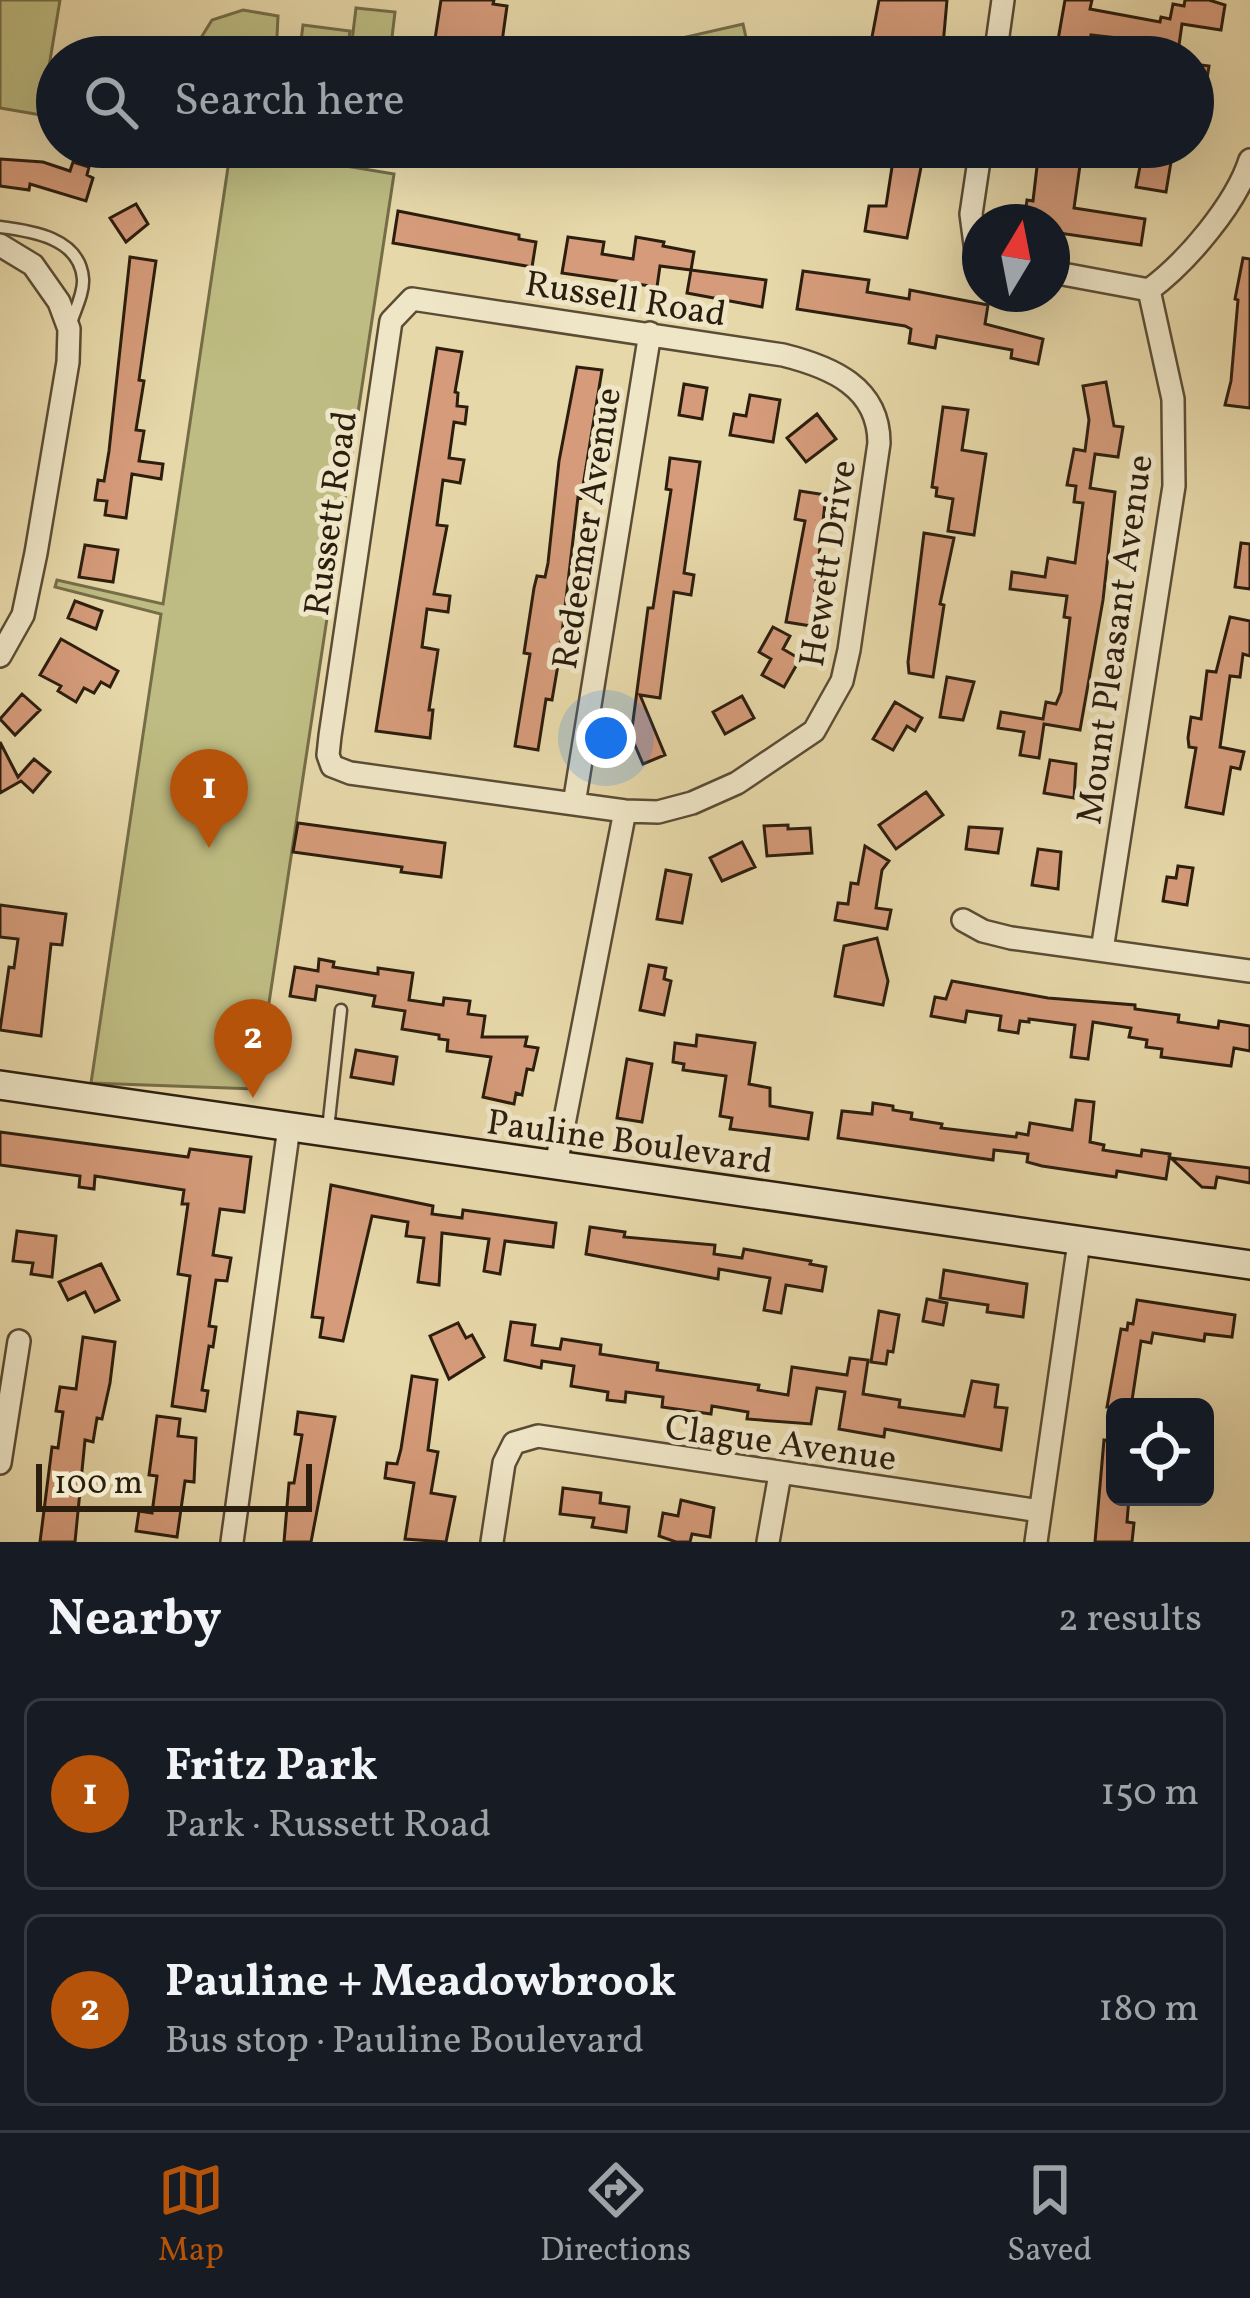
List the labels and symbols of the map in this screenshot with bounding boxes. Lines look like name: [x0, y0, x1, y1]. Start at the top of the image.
north arrow: [962, 204, 1070, 312]
street label: Russell Road: [521, 260, 729, 342]
street label: Redeemer Avenue: [542, 384, 636, 673]
street label: Russett Road: [294, 408, 372, 619]
street label: Mount Pleasant Avenue: [1066, 452, 1168, 828]
street label: Hewett Drive: [789, 457, 871, 670]
your location: [576, 708, 636, 768]
pin: 1: [170, 749, 248, 848]
pin: 2: [214, 999, 292, 1098]
street label: Pauline Boulevard: [483, 1099, 776, 1189]
street label: Clague Avenue: [662, 1404, 899, 1486]
scale bar: [36, 1458, 312, 1511]

